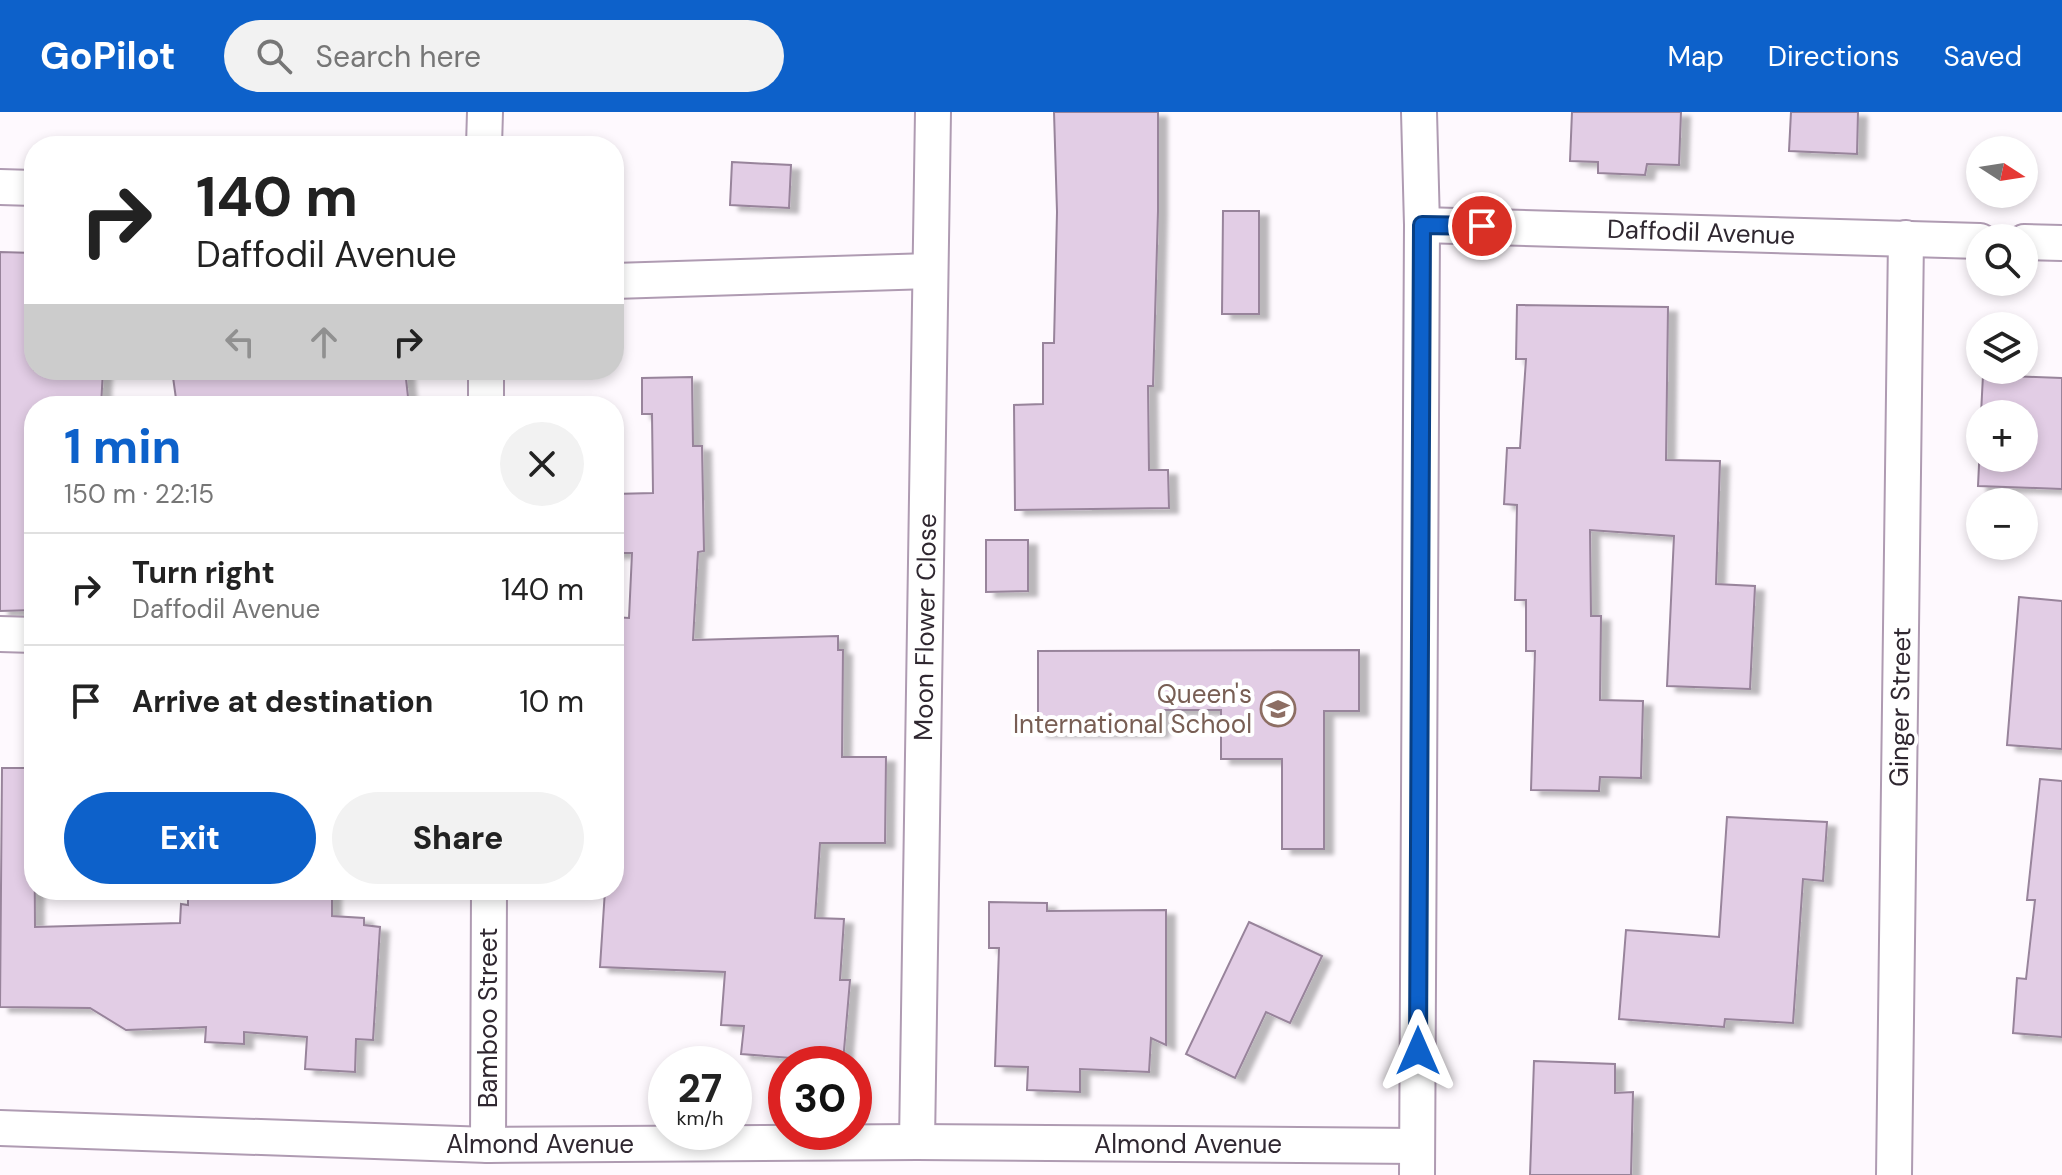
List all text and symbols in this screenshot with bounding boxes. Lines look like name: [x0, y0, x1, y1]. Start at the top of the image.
search box: [224, 20, 784, 92]
text: GoPilot: [40, 31, 176, 81]
icon: search: [252, 34, 296, 78]
text: Search here: [316, 37, 481, 76]
text: Map: [1667, 38, 1724, 75]
text: Directions: [1768, 38, 1900, 75]
text: Saved: [1944, 38, 2022, 75]
north arrow: [1966, 136, 2038, 208]
map controls: [1966, 136, 2038, 560]
text: 140 m: [196, 160, 358, 233]
icon: right: [64, 168, 168, 272]
pin: [1448, 192, 1516, 260]
icon: arrive: [1460, 204, 1504, 248]
street label: Daffodil Avenue: [1606, 212, 1796, 252]
button: search: [1966, 224, 2038, 296]
text: Daffodil Avenue: [196, 231, 457, 278]
button: layers: [1966, 312, 2038, 384]
icon: left: [218, 320, 262, 364]
icon: ahead: [302, 320, 346, 364]
icon: right: [386, 320, 430, 364]
button: +: [1966, 400, 2038, 472]
text: 1 min: [64, 415, 181, 478]
button: close: [500, 422, 584, 506]
text: 150 m · 22:15: [64, 477, 214, 511]
button: −: [1966, 488, 2038, 560]
street label: Moon Flower Close: [906, 513, 944, 741]
text: Turn right: [132, 553, 275, 592]
icon: right: [64, 567, 108, 611]
text: 140 m: [501, 570, 584, 609]
text: Daffodil Avenue: [132, 592, 320, 626]
street label: Ginger Street: [1882, 627, 1918, 787]
place label: Queen's International School: [1013, 677, 1252, 741]
icon: arrive: [64, 679, 108, 723]
text: Arrive at destination: [132, 682, 433, 721]
text: 10 m: [519, 682, 584, 721]
school or university icon: Queen's International School: [1259, 690, 1297, 728]
button: Exit: [64, 792, 316, 884]
button: Share: [332, 792, 584, 884]
street label: Bamboo Street: [471, 928, 505, 1108]
position arrow: [1376, 1009, 1460, 1093]
speed limit sign: 30: [768, 1046, 872, 1150]
text: 27: [678, 1062, 722, 1114]
text: km/h: [676, 1105, 724, 1131]
street label: Almond Avenue: [446, 1127, 634, 1161]
street label: Almond Avenue: [1094, 1127, 1282, 1161]

